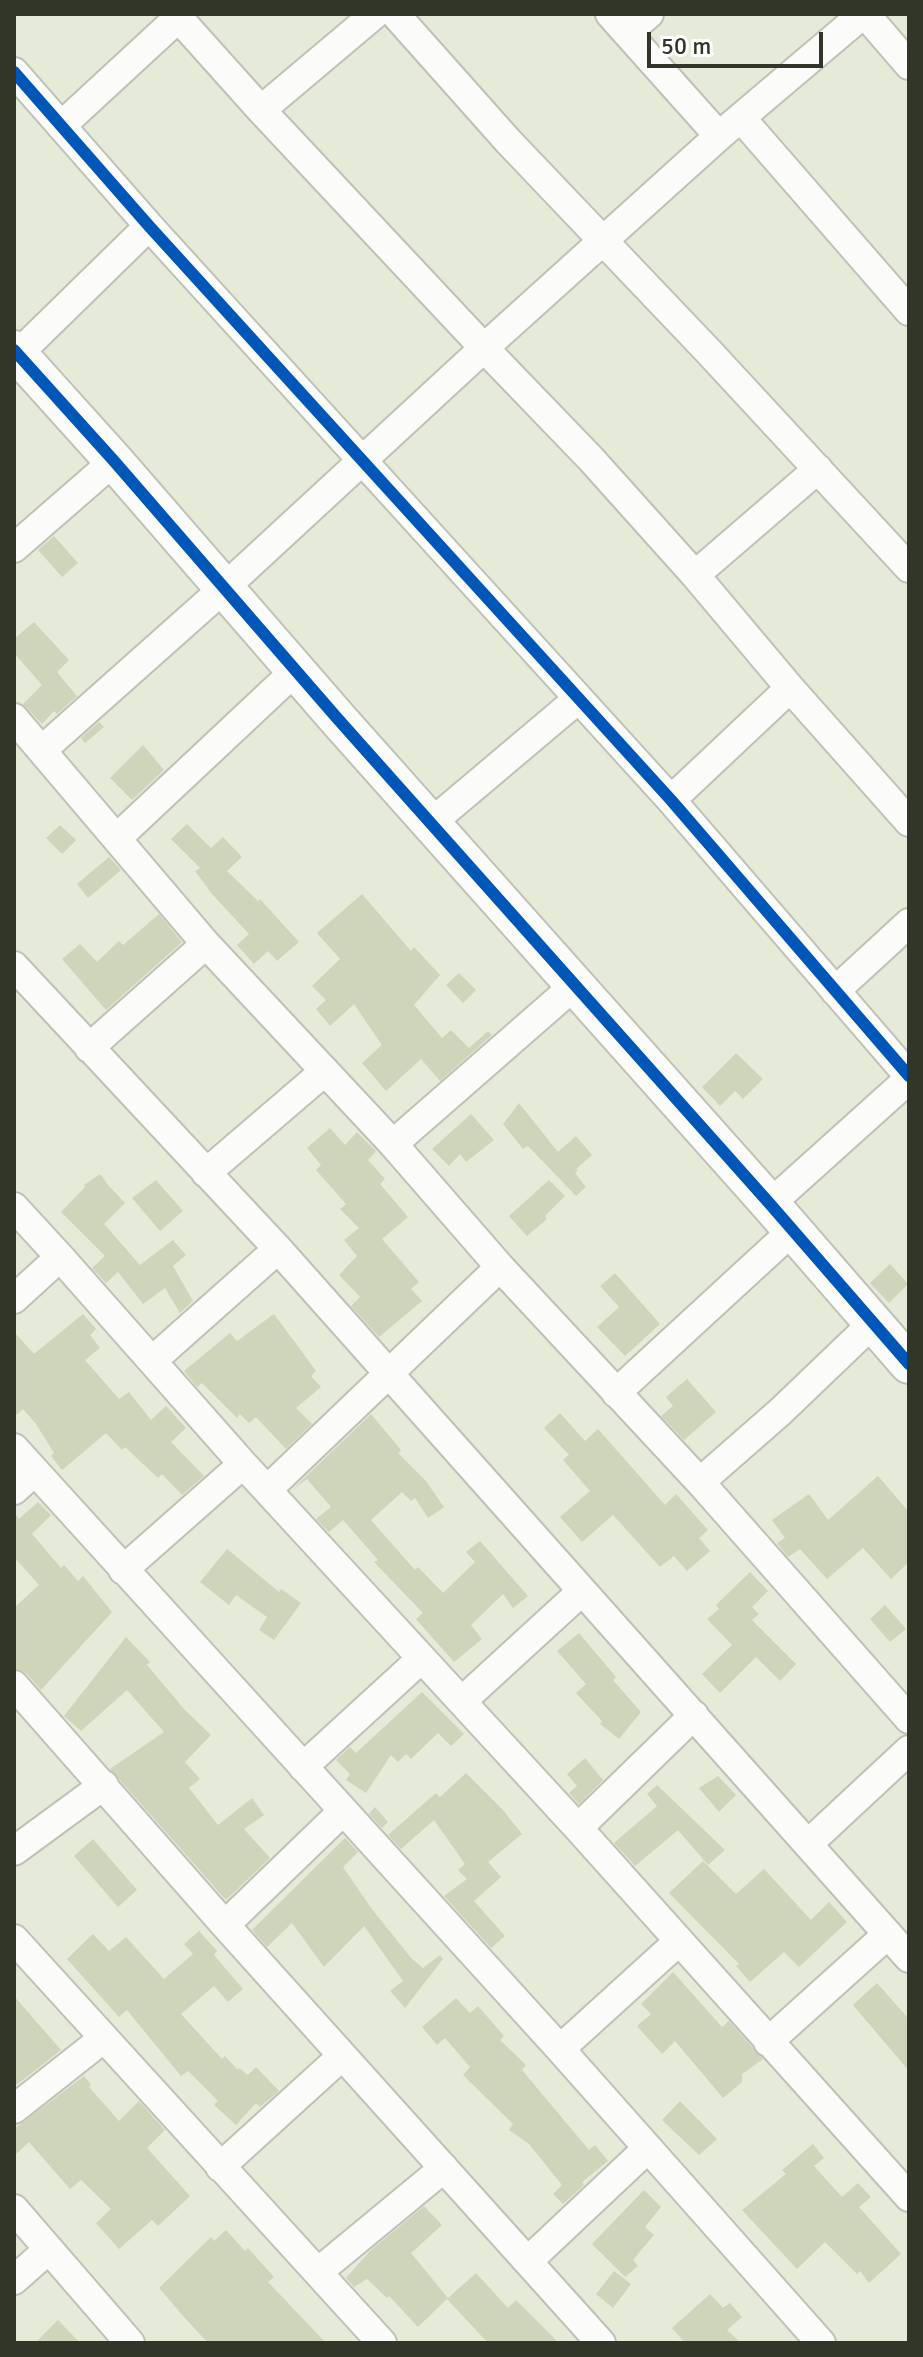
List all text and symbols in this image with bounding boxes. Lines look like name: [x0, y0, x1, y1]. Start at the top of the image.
scale bar: [651, 16, 827, 66]
text: 50 m: [661, 31, 711, 61]

